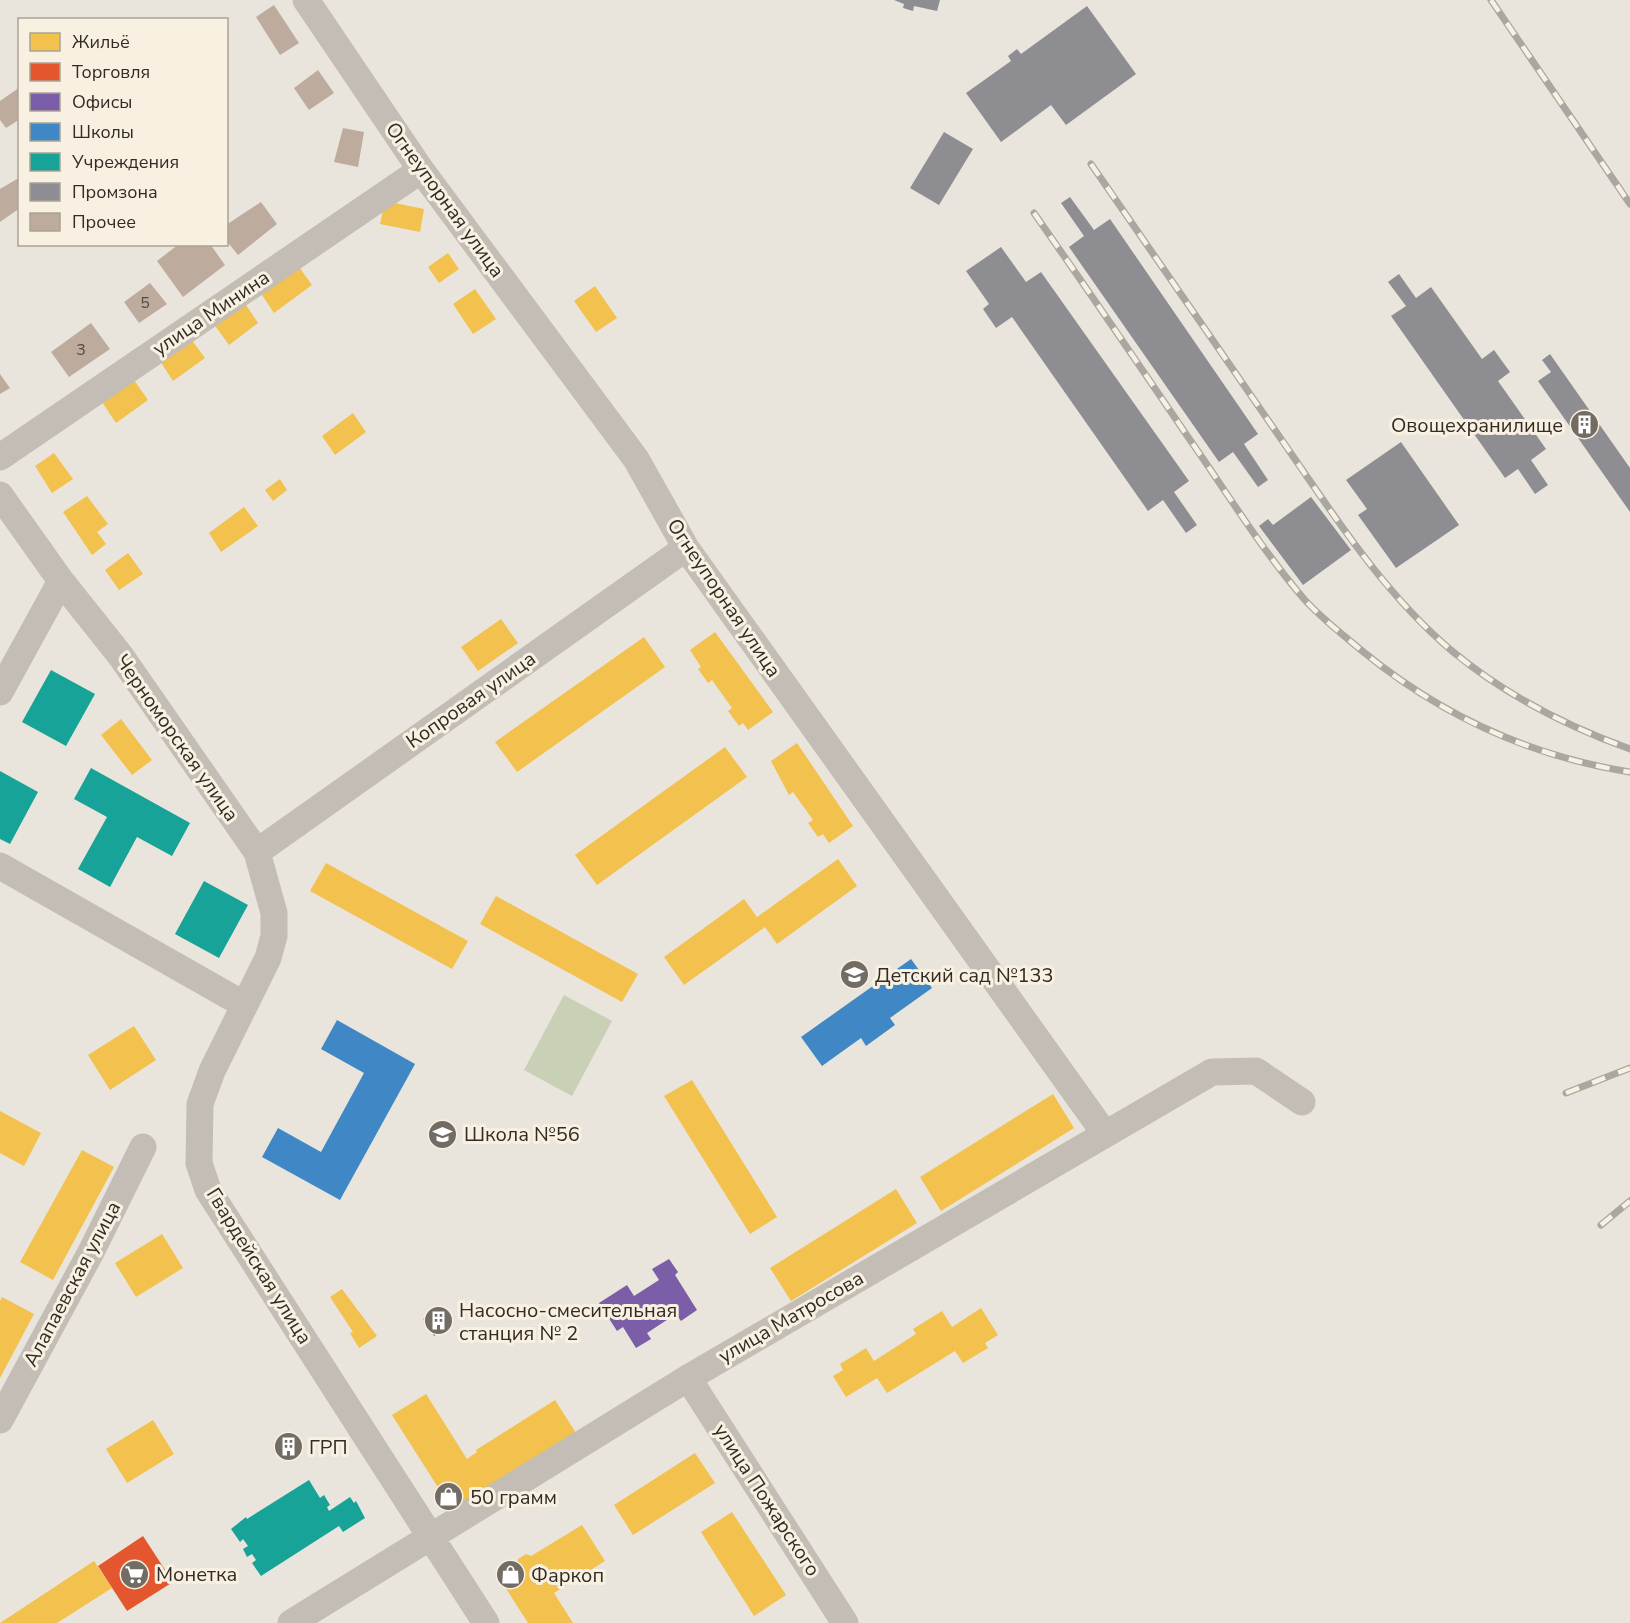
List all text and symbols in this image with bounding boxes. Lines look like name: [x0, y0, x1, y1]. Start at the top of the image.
legend: [18, 18, 228, 246]
text: Жильё: [72, 30, 130, 54]
text: Торговля: [72, 60, 150, 84]
text: Офисы: [72, 90, 132, 114]
street label: Огнеупорная улица: [379, 117, 511, 283]
text: Школы: [72, 120, 134, 144]
text: Учреждения: [71, 150, 179, 174]
text: Промзона: [72, 180, 158, 204]
text: Прочее: [72, 210, 136, 234]
street label: улица Минина: [147, 264, 275, 362]
house number: 5: [140, 292, 150, 314]
house number: 3: [76, 339, 86, 361]
building icon: Овощехранилище: [1568, 409, 1600, 441]
place label: Овощехранилище: [1391, 412, 1563, 439]
street label: Огнеупорная улица: [661, 513, 787, 683]
street label: Копровая улица: [401, 645, 541, 755]
street label: Черноморская улица: [109, 649, 245, 827]
school or university icon: Детский сад №133: [838, 959, 870, 991]
place label: Детский сад №133: [875, 962, 1054, 989]
school or university icon: Школа №56: [427, 1118, 459, 1150]
place label: Школа №56: [464, 1121, 580, 1148]
street label: Гвардейская улица: [200, 1183, 318, 1349]
street label: Алапаевская улица: [17, 1197, 127, 1371]
street label: улица Матросова: [714, 1264, 868, 1370]
place label: Насосно-смесительная станция № 2: [459, 1297, 677, 1347]
building icon: Насосно-смесительная станция № 2: [422, 1305, 454, 1337]
street label: улица Пожарского: [707, 1418, 827, 1582]
building icon: ГРП: [272, 1431, 304, 1463]
place label: ГРП: [309, 1434, 348, 1461]
shop icon: 50 грамм: [433, 1481, 465, 1513]
place label: 50 грамм: [470, 1484, 557, 1511]
supermarket icon: Монетка: [119, 1558, 151, 1590]
shop icon: Фаркоп: [494, 1559, 526, 1591]
place label: Монетка: [156, 1561, 237, 1588]
place label: Фаркоп: [531, 1562, 604, 1589]

